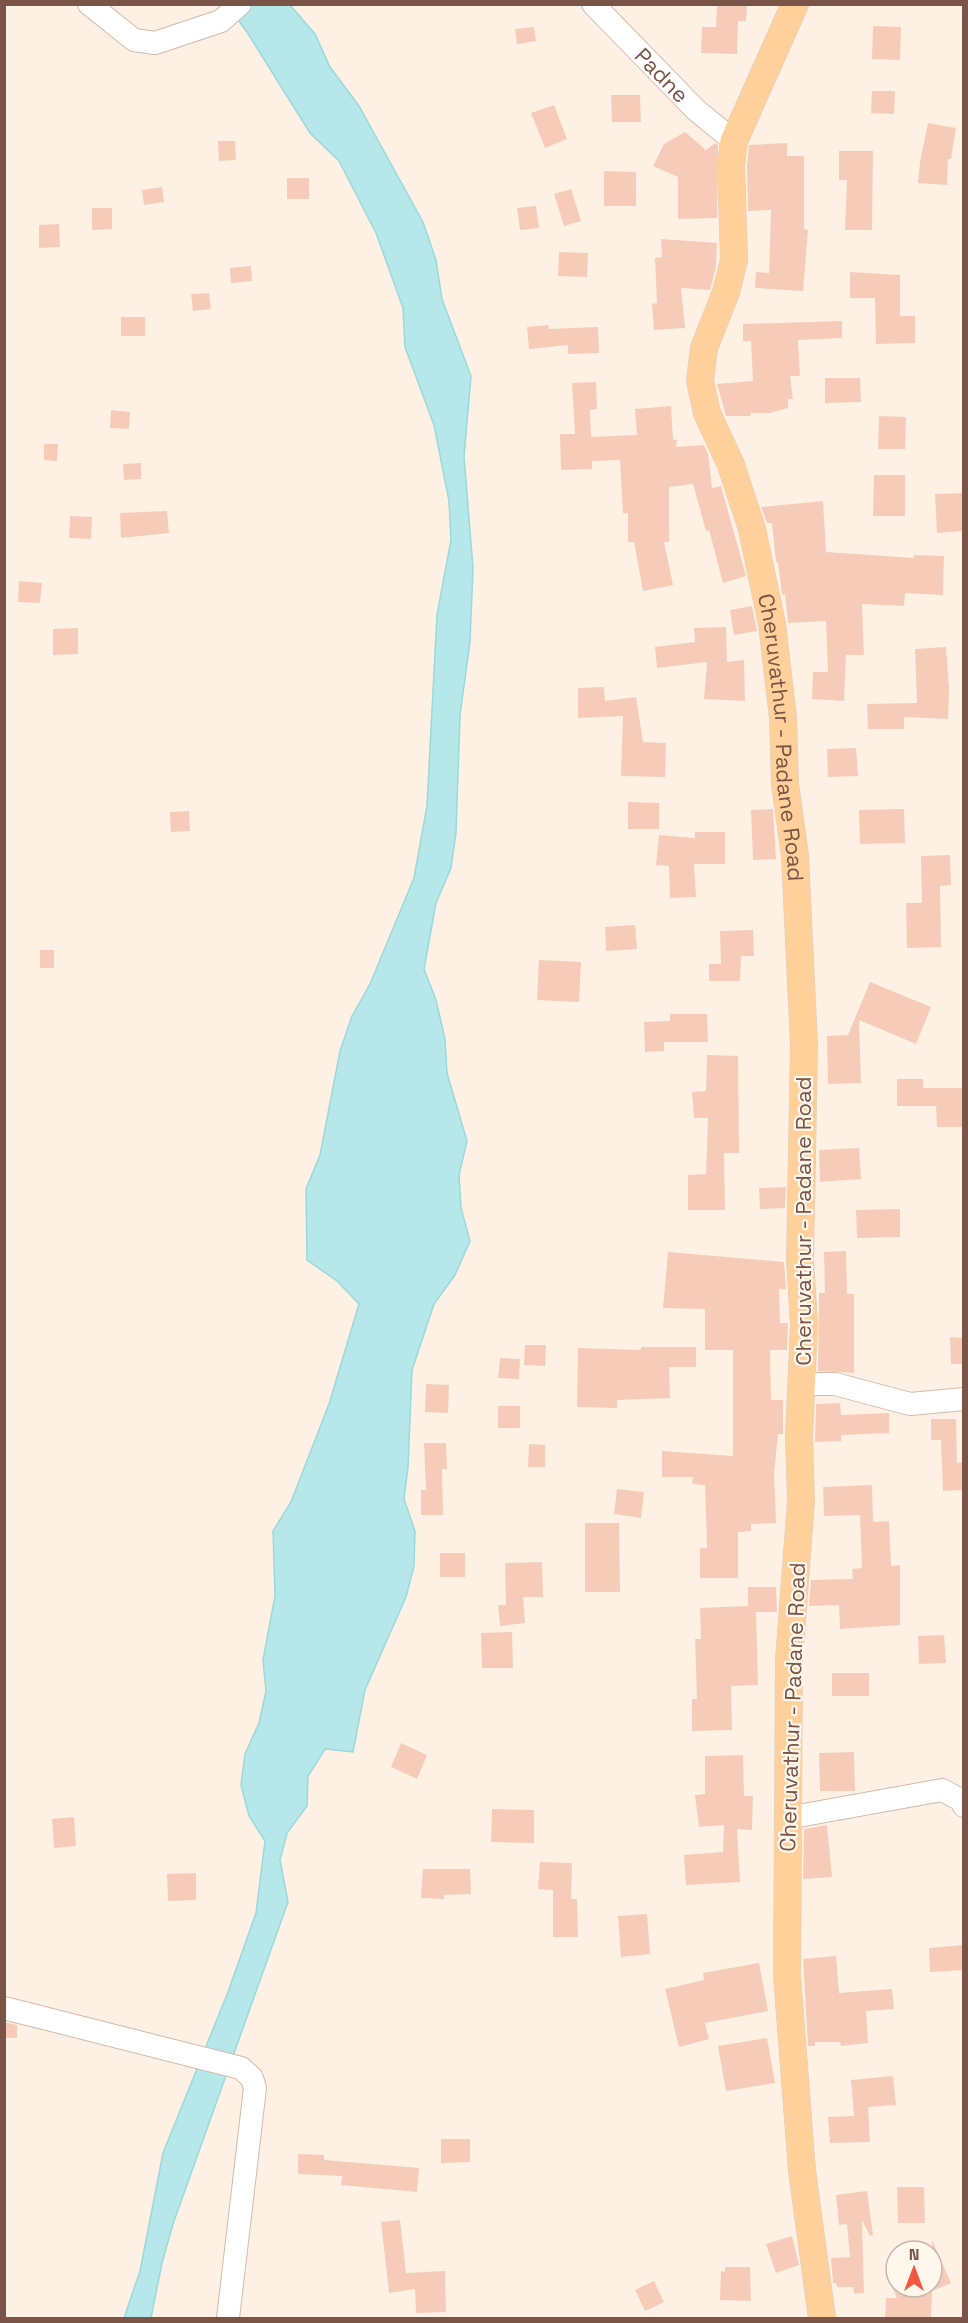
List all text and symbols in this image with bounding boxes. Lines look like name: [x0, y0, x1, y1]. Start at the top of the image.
street label: Padne: [629, 42, 695, 108]
street label: Cheruvathur - Padane Road: [752, 591, 810, 882]
street label: Cheruvathur - Padane Road: [789, 1076, 817, 1366]
street label: Cheruvathur - Padane Road: [773, 1562, 811, 1852]
north arrow: [884, 2239, 944, 2299]
text: N: [909, 2244, 919, 2265]

